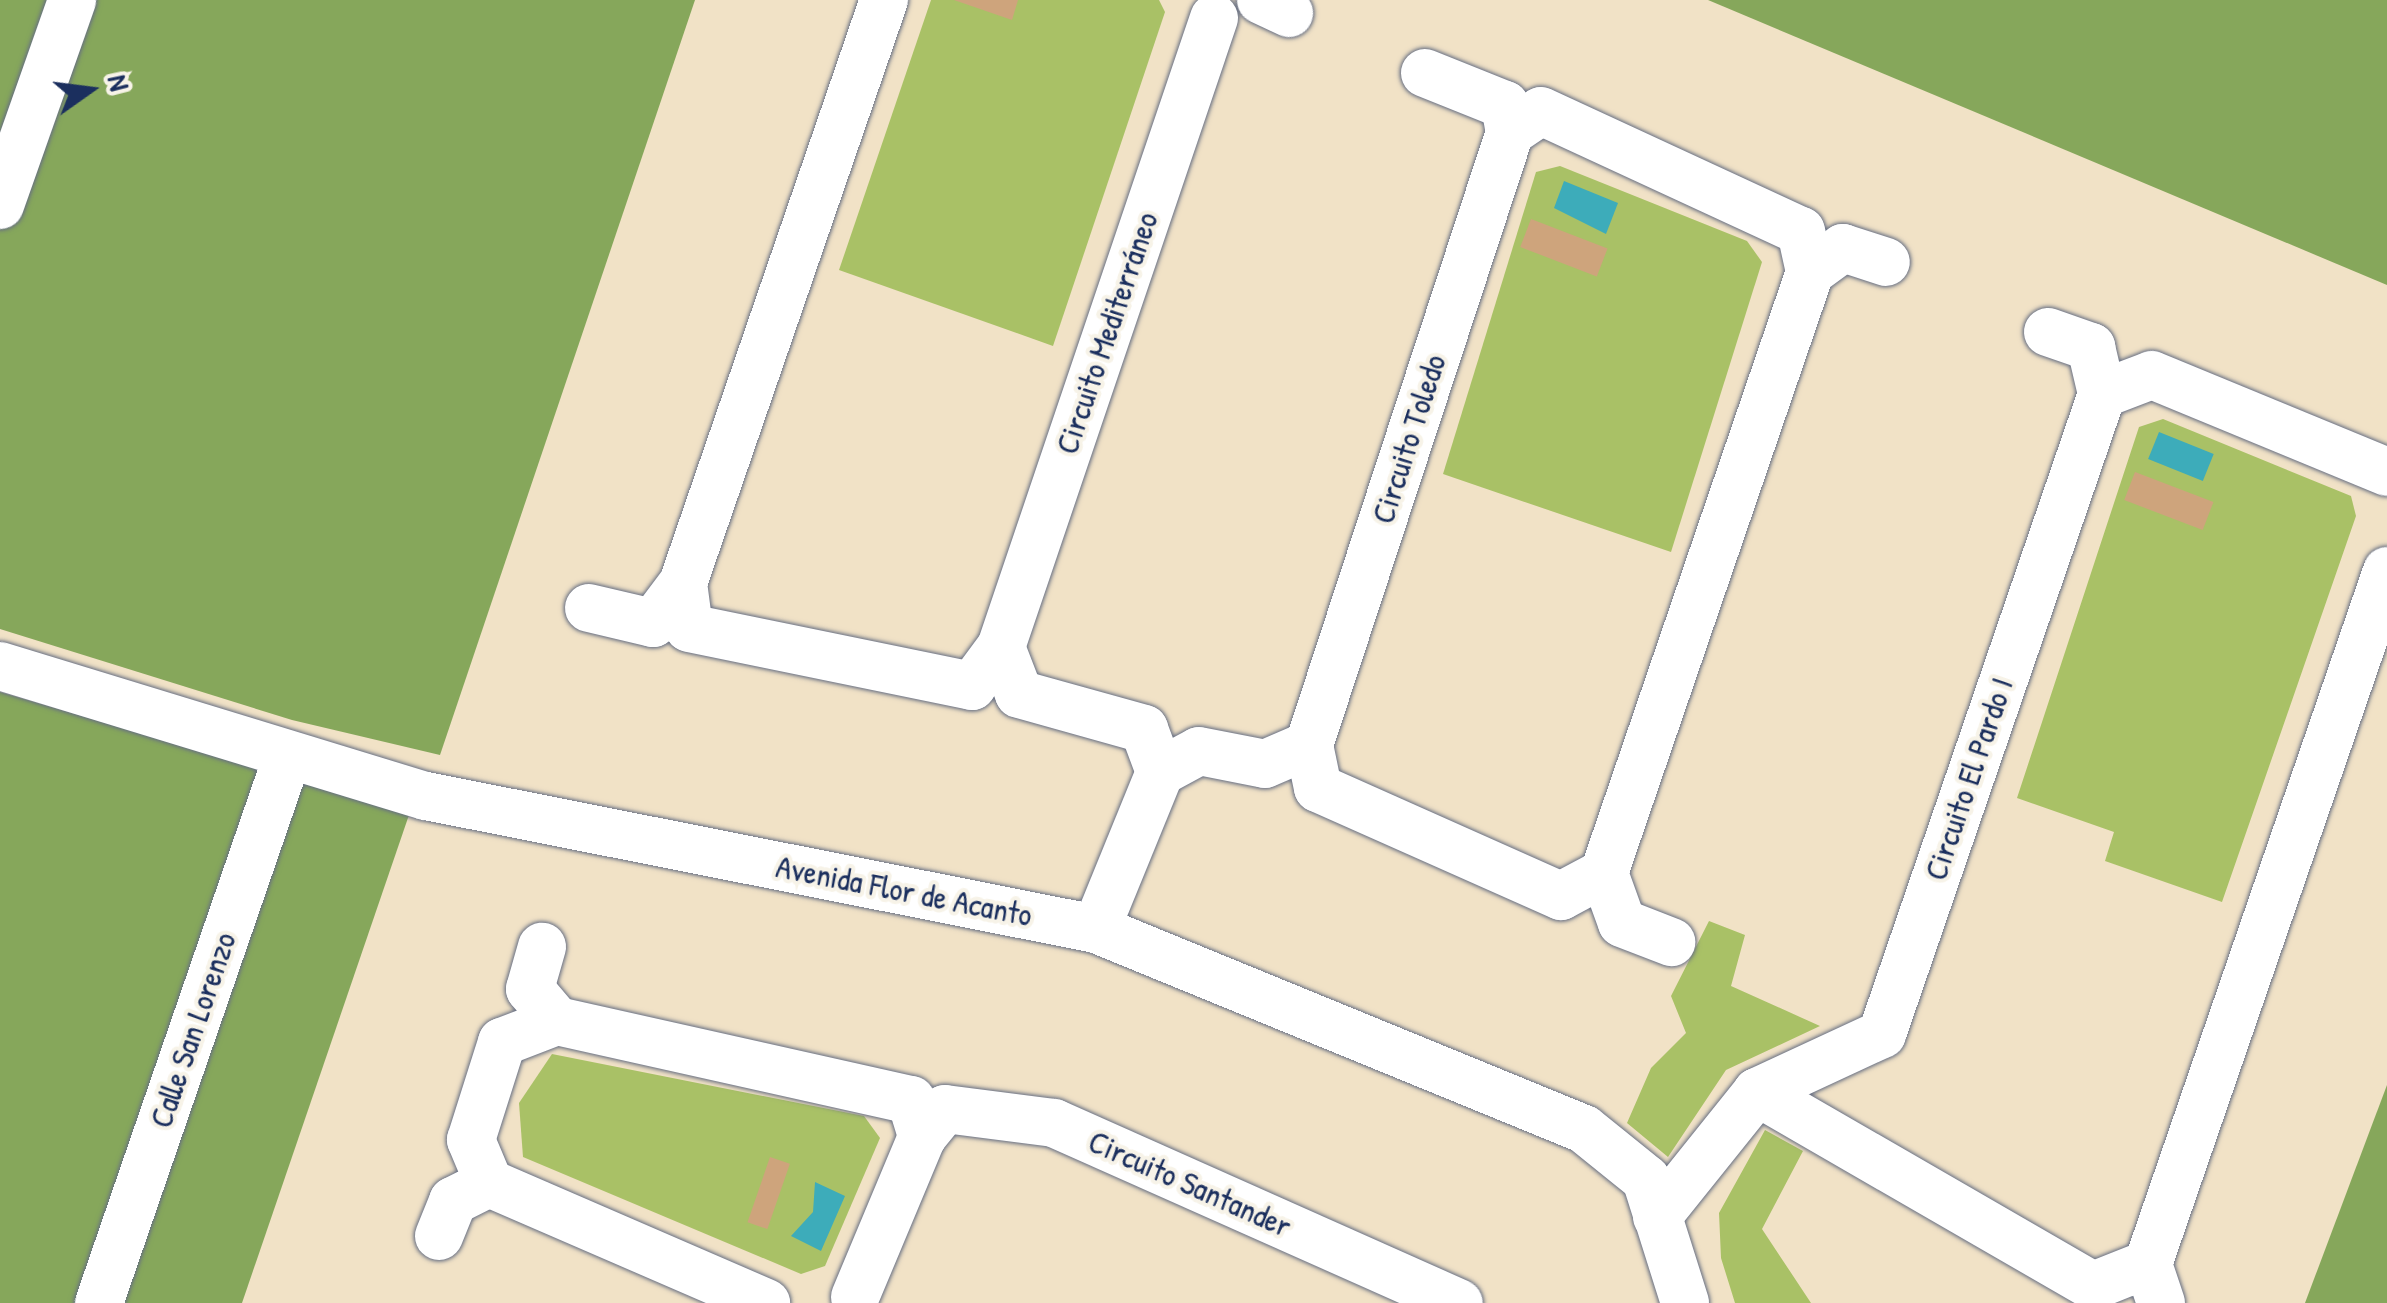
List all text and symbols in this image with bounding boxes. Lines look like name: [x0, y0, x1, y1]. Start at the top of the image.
north arrow: [40, 40, 140, 140]
text: N: [99, 71, 139, 95]
street label: Circuito Mediterráneo: [1048, 207, 1166, 459]
street label: Circuito Toledo: [1364, 350, 1454, 528]
street label: Circuito El Pardo I: [1916, 673, 2022, 885]
street label: Avenida Flor de Acanto: [773, 847, 1035, 935]
street label: Calle San Lorenzo: [142, 927, 244, 1133]
street label: Circuito Santander: [1083, 1122, 1297, 1246]

